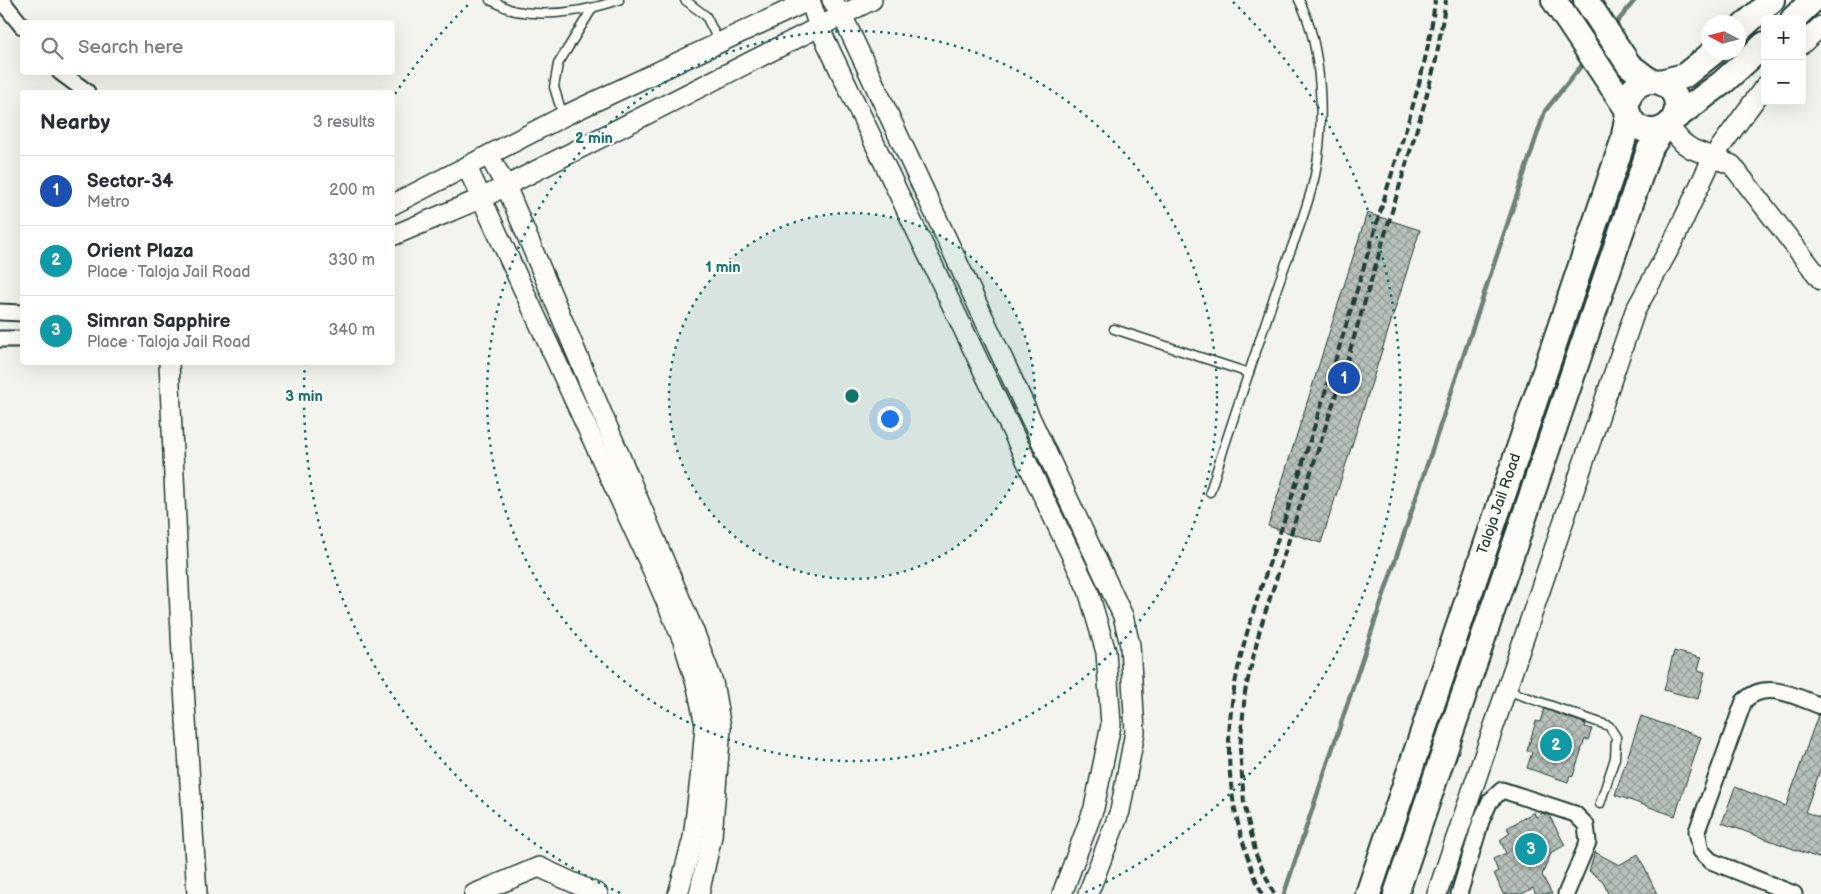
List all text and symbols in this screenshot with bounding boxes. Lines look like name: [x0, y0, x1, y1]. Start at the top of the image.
north arrow: [1701, 15, 1746, 60]
map controls: [1761, 15, 1806, 105]
button: +: [1761, 15, 1806, 60]
search box: [20, 20, 395, 75]
icon: search: [38, 34, 66, 62]
text: Search here: [78, 36, 183, 59]
button: −: [1761, 60, 1806, 105]
text: Nearby: [40, 110, 110, 135]
text: 3 results: [313, 113, 375, 132]
text: 2 min: [575, 129, 613, 148]
text: Sector-34: [87, 170, 173, 193]
text: 1: [53, 181, 59, 200]
text: 200 m: [329, 181, 375, 200]
text: Metro: [87, 193, 130, 212]
text: Orient Plaza: [87, 240, 194, 263]
text: 2: [51, 251, 61, 270]
text: 330 m: [328, 251, 375, 270]
text: 1 min: [705, 258, 741, 277]
text: Place · Taloja Jail Road: [87, 263, 251, 282]
text: Simran Sapphire: [87, 310, 231, 333]
text: 3: [51, 321, 61, 340]
text: 340 m: [328, 321, 375, 340]
text: Place · Taloja Jail Road: [87, 333, 251, 352]
pin: 1: [1328, 359, 1360, 397]
text: 3 min: [285, 387, 323, 406]
centre of rings: [843, 387, 861, 405]
your location: [877, 406, 903, 432]
street label: Taloja Jail Road: [1473, 451, 1525, 557]
pin: 2: [1540, 726, 1572, 764]
pin: 3: [1515, 830, 1547, 868]

